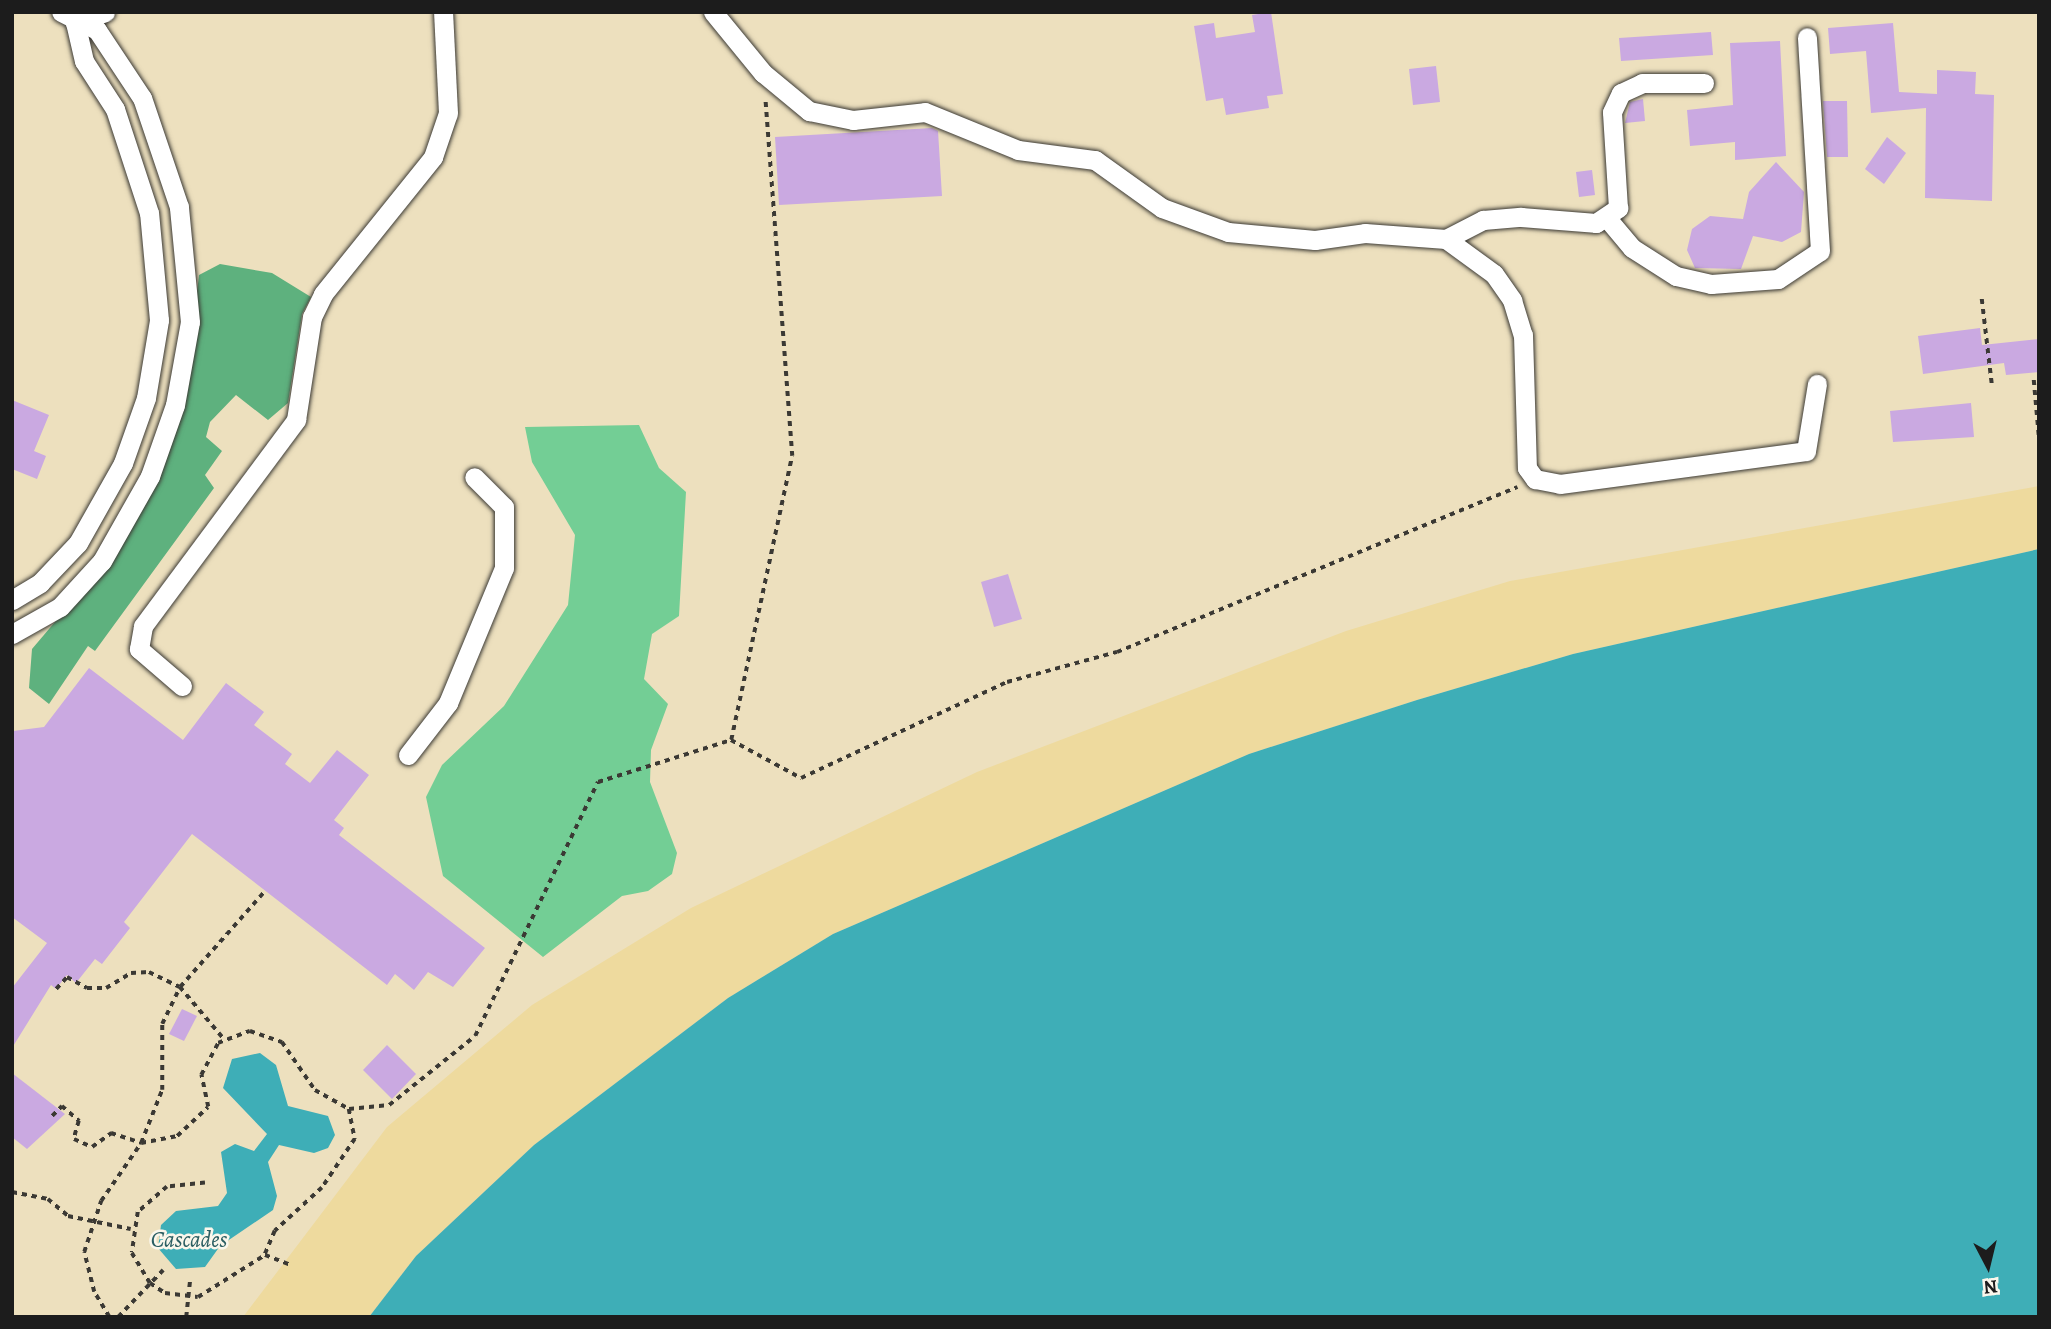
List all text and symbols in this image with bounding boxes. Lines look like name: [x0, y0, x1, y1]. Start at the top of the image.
water label: Cascades: [151, 1226, 227, 1254]
north arrow: [1953, 1231, 2023, 1301]
text: N: [1982, 1273, 1999, 1301]

